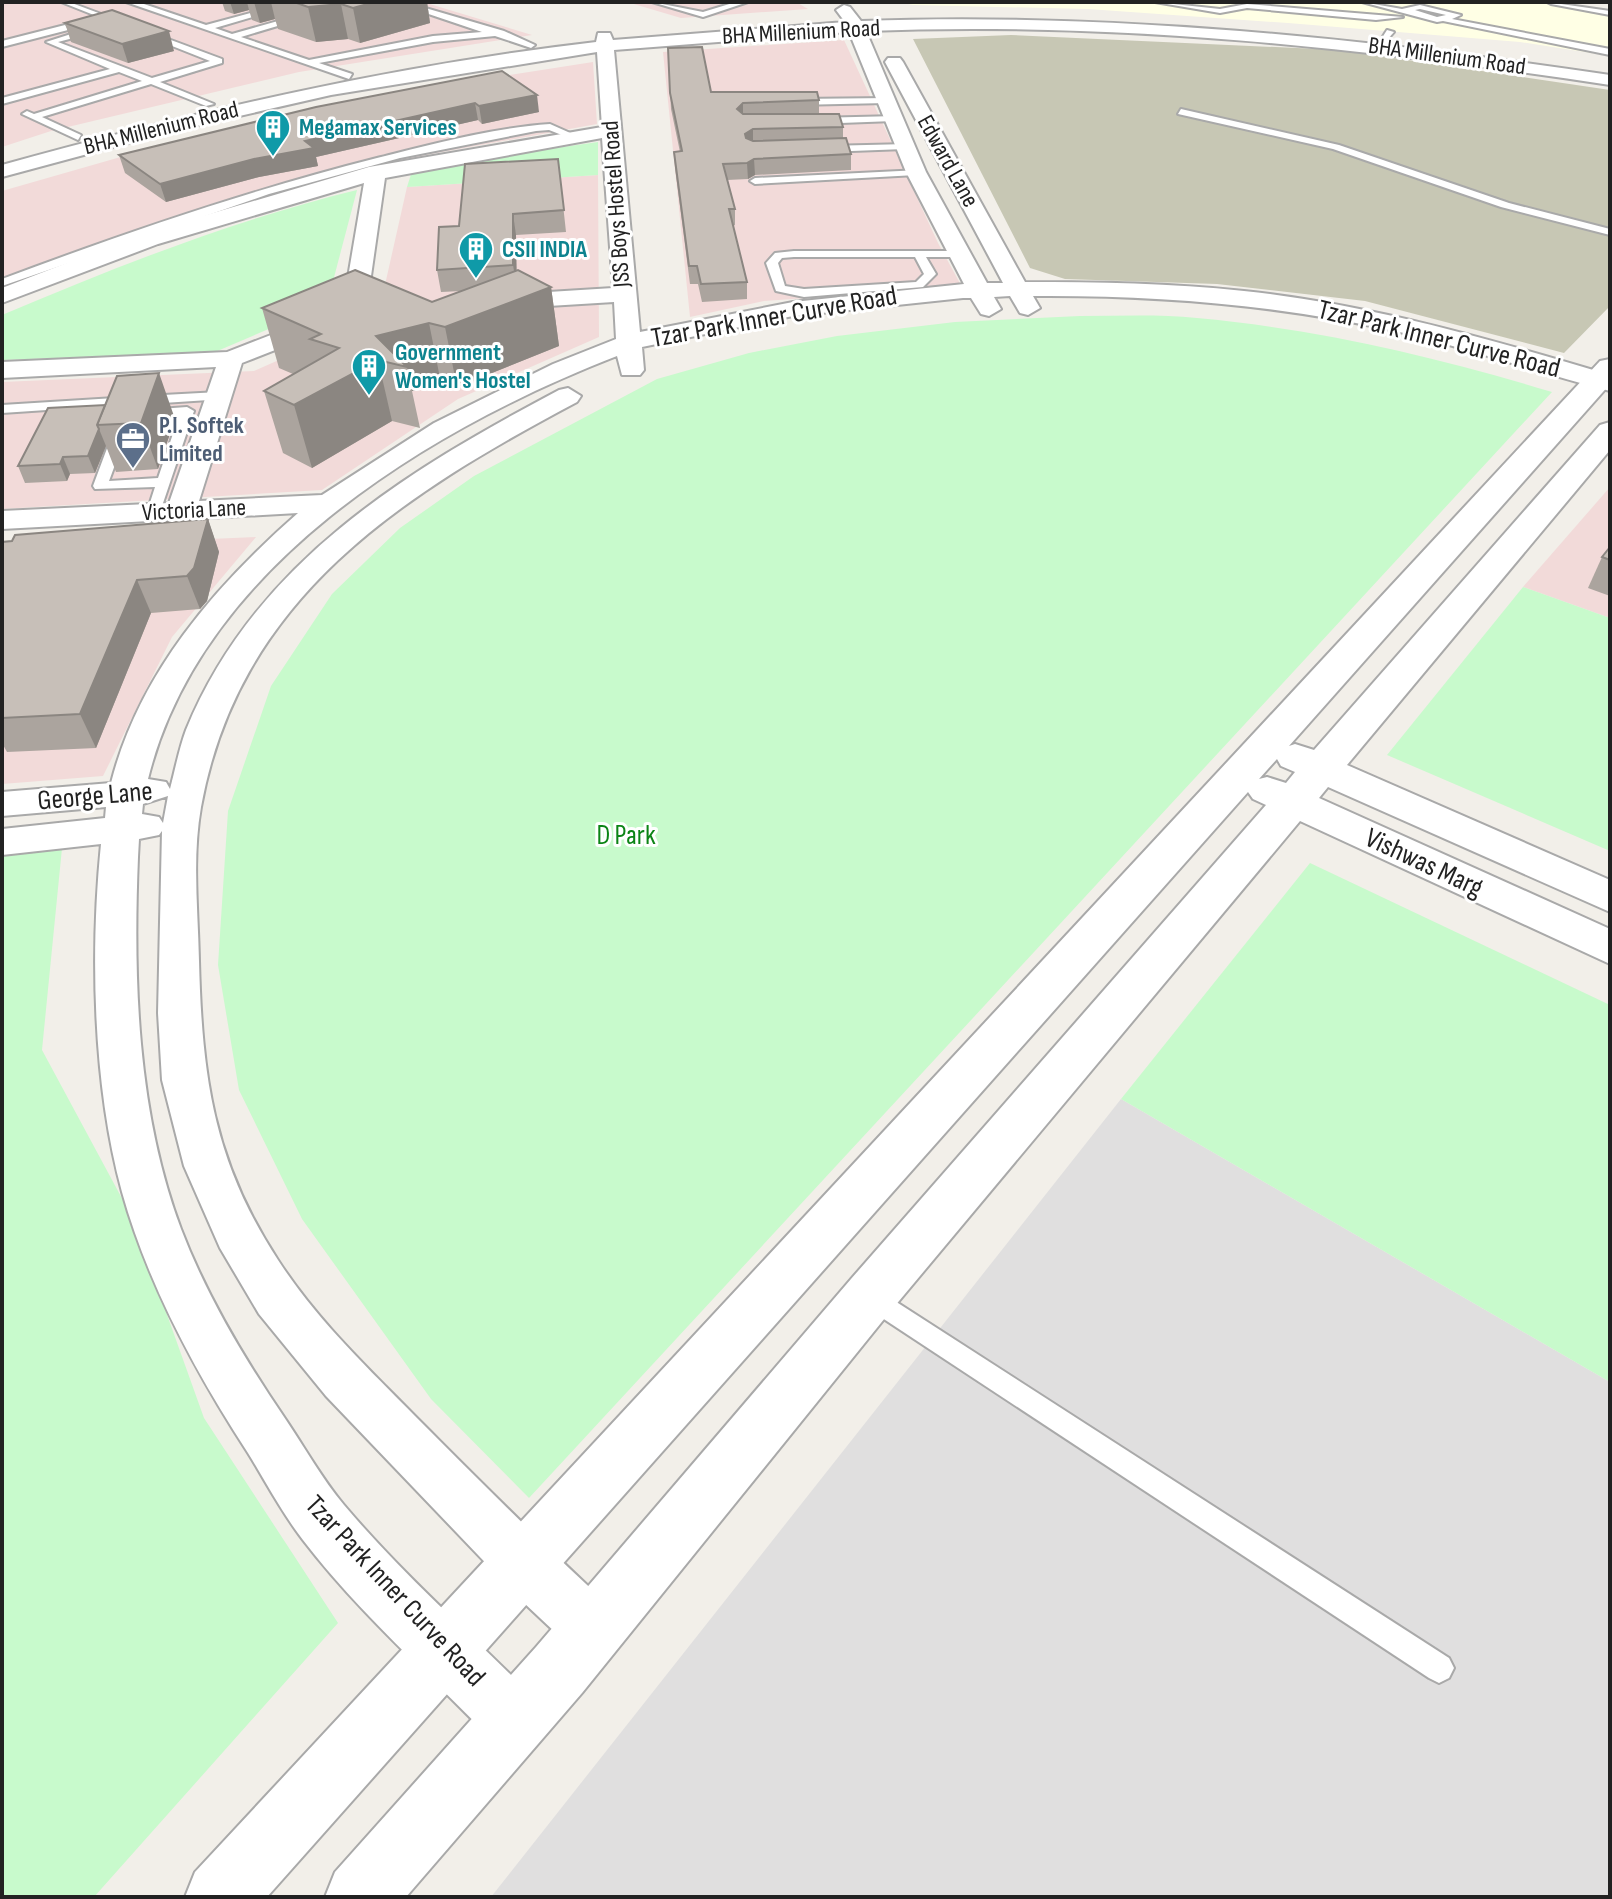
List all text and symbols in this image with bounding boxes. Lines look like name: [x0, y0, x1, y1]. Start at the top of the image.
street label: BHA Millenium Road: [721, 13, 881, 51]
street label: BHA Millenium Road: [1367, 31, 1527, 81]
street label: BHA Millenium Road: [81, 95, 241, 161]
building icon: Megamax Services: [254, 108, 292, 158]
street label: Edward Lane: [911, 110, 985, 212]
place label: Megamax Services: [299, 113, 457, 142]
street label: JSS Boys Hostel Road: [596, 120, 636, 289]
building icon: CSII INDIA: [457, 230, 495, 280]
place label: CSII INDIA: [502, 235, 587, 264]
street label: Tzar Park Inner Curve Road: [649, 279, 899, 355]
street label: Tzar Park Inner Curve Road: [1314, 293, 1564, 385]
place label: Government Women's Hostel: [395, 338, 531, 395]
building icon: Government Women's Hostel: [350, 347, 388, 397]
place label: P.I. Softek Limited: [159, 411, 244, 468]
office icon: P.I. Softek Limited: [114, 420, 152, 470]
street label: Victoria Lane: [141, 493, 247, 527]
street label: George Lane: [36, 775, 154, 817]
park label: D Park: [596, 819, 656, 852]
street label: Vishwas Marg: [1360, 821, 1488, 905]
street label: Tzar Park Inner Curve Road: [298, 1489, 492, 1693]

